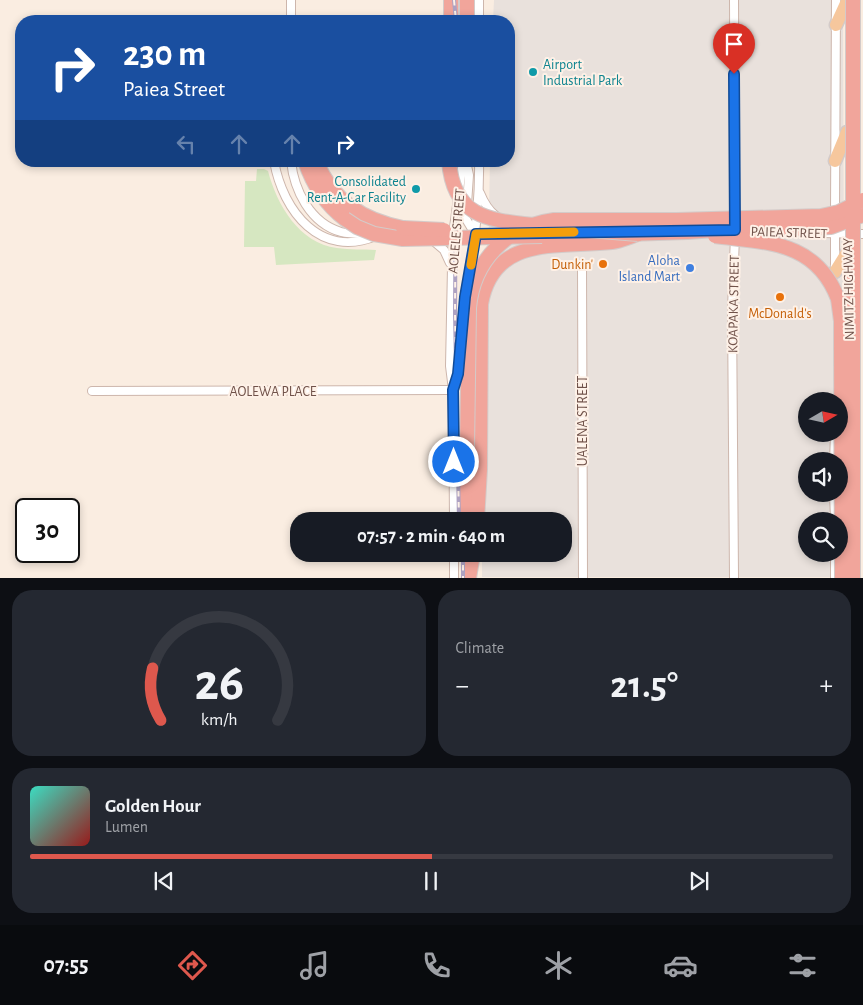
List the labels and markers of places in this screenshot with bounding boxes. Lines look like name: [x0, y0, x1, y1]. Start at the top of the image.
pin: [713, 23, 755, 74]
place label: Airport Industrial Park: [543, 58, 623, 88]
marker: Airport Industrial Park: [527, 66, 539, 78]
place label: Consolidated Rent-A-Car Facility: [307, 175, 406, 205]
marker: Consolidated Rent-A-Car Facility: [410, 183, 422, 195]
place label: Aloha Island Mart: [619, 254, 681, 284]
place label: Dunkin': [551, 258, 593, 272]
marker: Dunkin': [597, 258, 609, 270]
marker: Aloha Island Mart: [684, 262, 696, 274]
marker: McDonald's: [774, 291, 786, 303]
place label: McDonald's: [748, 307, 812, 321]

